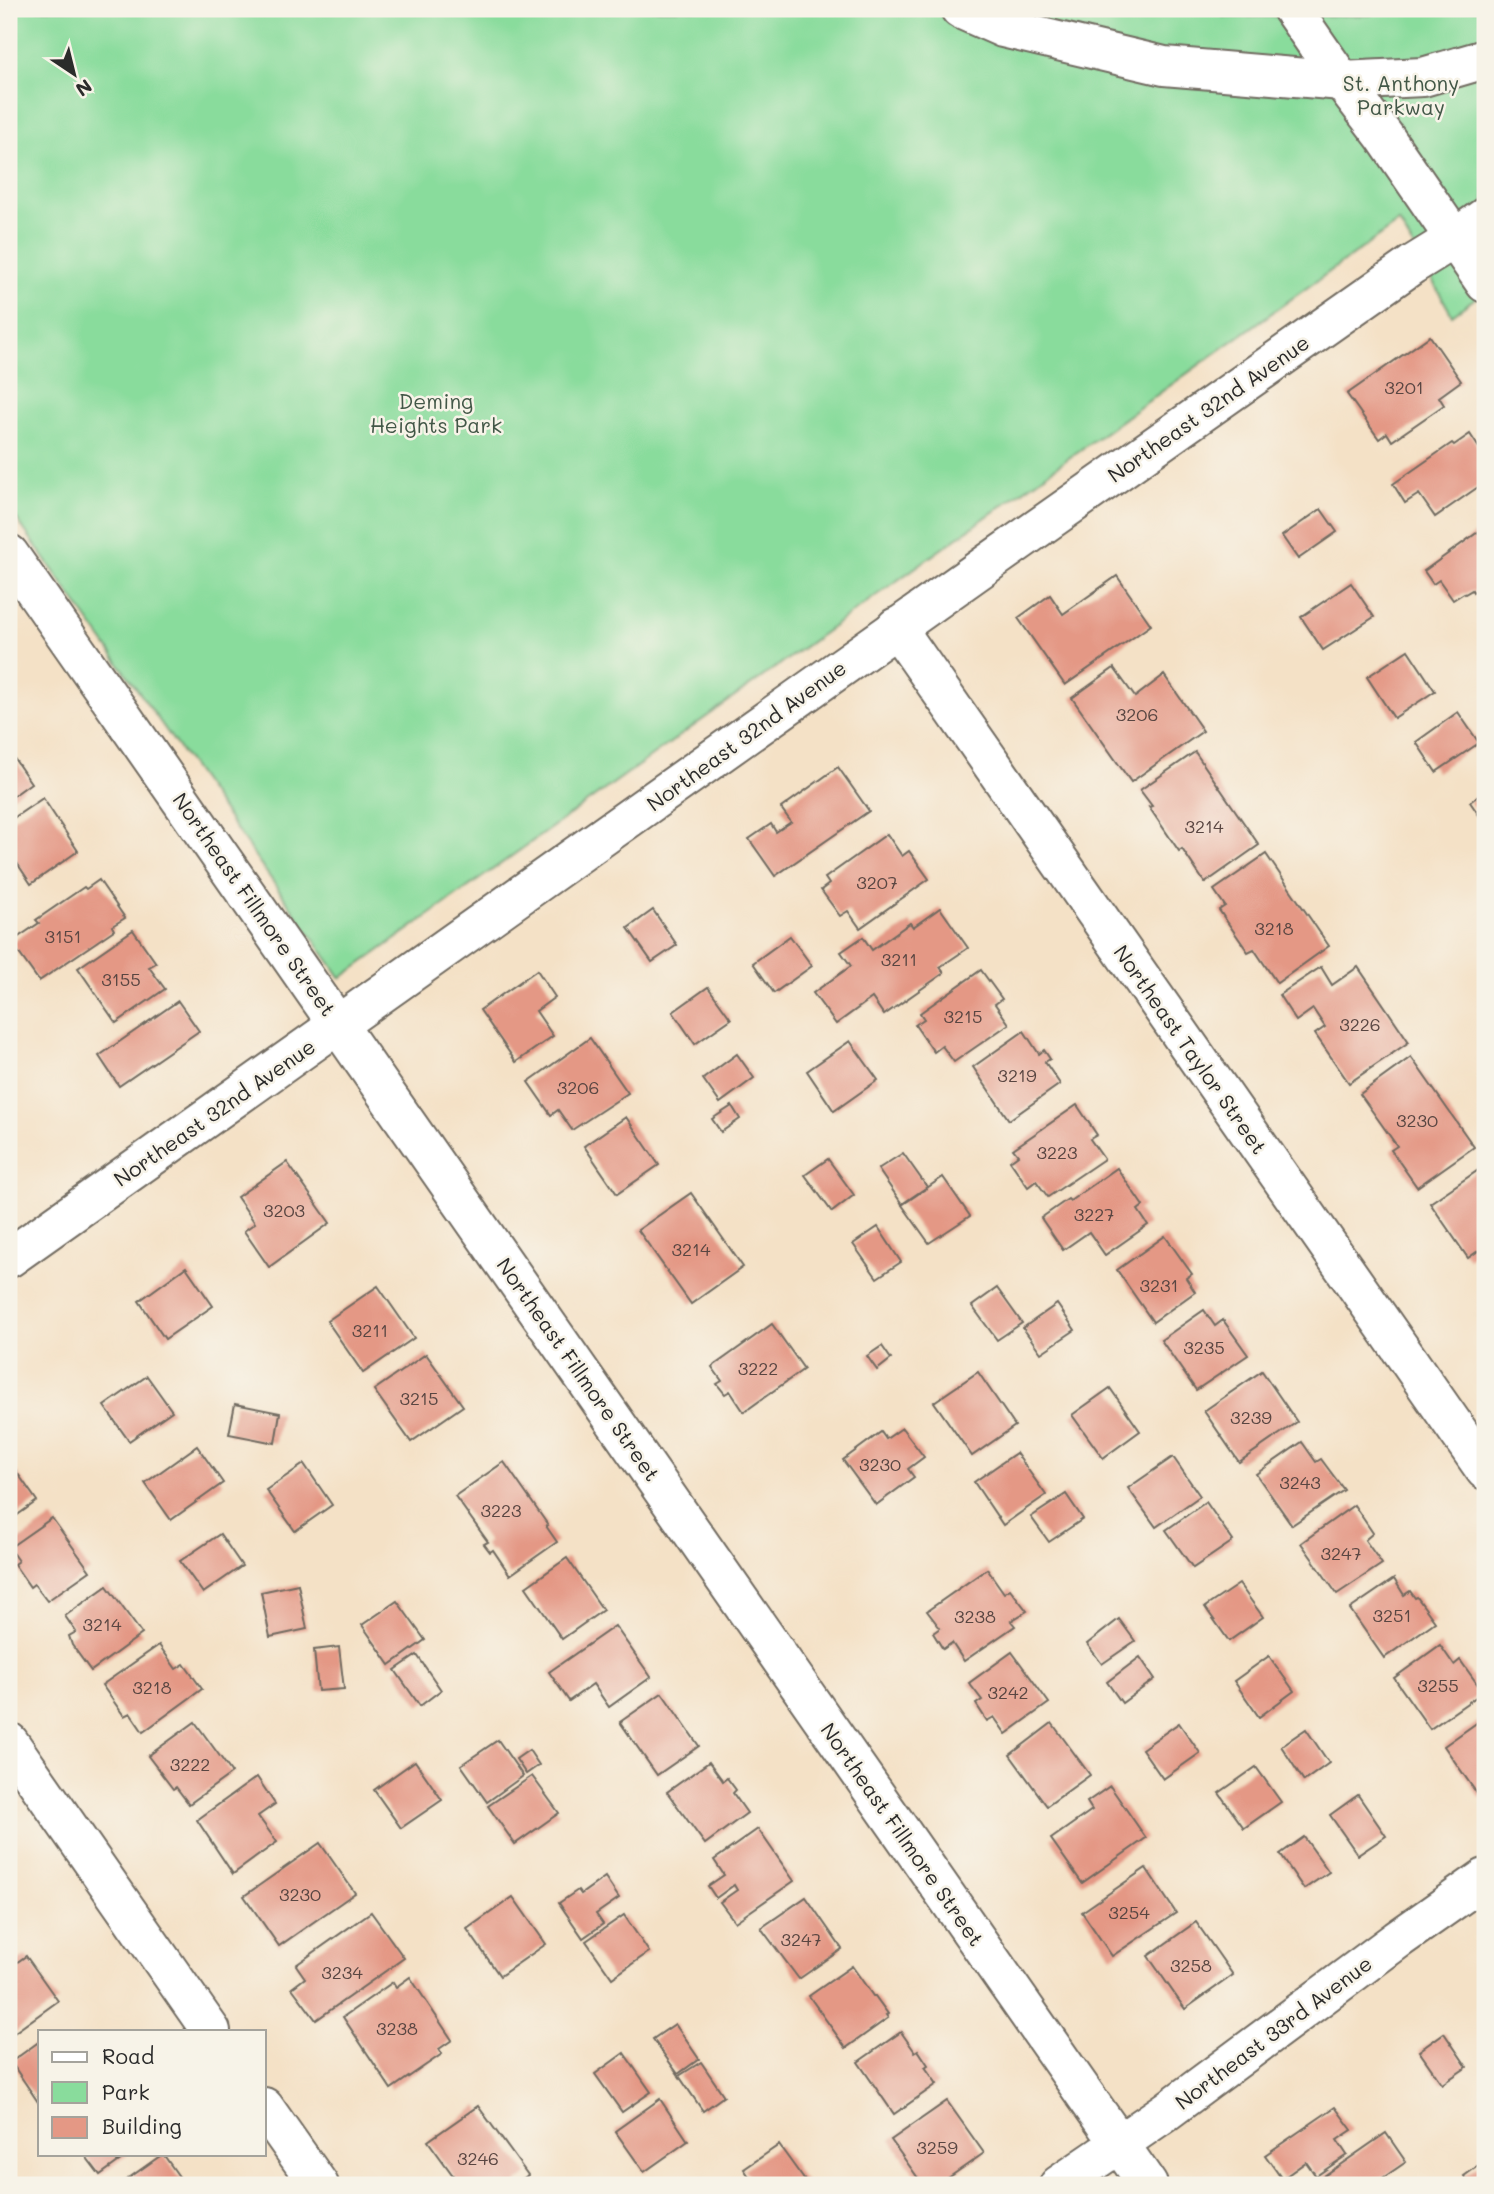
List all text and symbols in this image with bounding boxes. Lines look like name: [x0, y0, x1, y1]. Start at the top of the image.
north arrow: [38, 38, 108, 108]
park label: St. Anthony Parkway: [1343, 69, 1459, 120]
text: N: [71, 74, 97, 103]
street label: Northeast 32nd Avenue: [1102, 328, 1314, 488]
house number: 3201: [1384, 375, 1424, 399]
park label: Deming Heights Park: [370, 387, 502, 438]
street label: Northeast 32nd Avenue: [641, 653, 851, 817]
house number: 3206: [1116, 702, 1158, 726]
street label: Northeast Fillmore Street: [167, 787, 343, 1021]
house number: 3214: [1184, 814, 1224, 838]
house number: 3207: [856, 870, 898, 894]
house number: 3218: [1254, 916, 1294, 940]
house number: 3151: [44, 924, 82, 948]
street label: Northeast Taylor Street: [1108, 939, 1274, 1159]
house number: 3211: [881, 947, 917, 971]
house number: 3155: [101, 967, 141, 991]
house number: 3215: [943, 1004, 983, 1028]
house number: 3226: [1339, 1012, 1381, 1036]
street label: Northeast 32nd Avenue: [108, 1032, 320, 1192]
house number: 3219: [997, 1063, 1037, 1087]
house number: 3206: [557, 1075, 599, 1099]
house number: 3230: [1396, 1108, 1438, 1132]
house number: 3223: [1036, 1140, 1078, 1164]
house number: 3203: [263, 1198, 305, 1222]
house number: 3227: [1074, 1202, 1114, 1226]
house number: 3214: [671, 1237, 711, 1261]
street label: Northeast Fillmore Street: [491, 1252, 667, 1486]
house number: 3231: [1139, 1273, 1179, 1297]
house number: 3211: [352, 1318, 388, 1342]
house number: 3235: [1183, 1335, 1225, 1359]
house number: 3222: [738, 1356, 778, 1380]
house number: 3215: [399, 1386, 439, 1410]
house number: 3239: [1230, 1405, 1272, 1429]
house number: 3230: [859, 1452, 901, 1476]
house number: 3243: [1279, 1470, 1321, 1494]
house number: 3223: [480, 1498, 522, 1522]
house number: 3247: [1320, 1541, 1362, 1565]
house number: 3251: [1372, 1603, 1412, 1627]
house number: 3238: [954, 1604, 996, 1628]
house number: 3214: [82, 1612, 122, 1636]
house number: 3255: [1417, 1673, 1459, 1697]
house number: 3218: [132, 1675, 172, 1699]
house number: 3242: [987, 1680, 1029, 1704]
street label: Northeast Fillmore Street: [815, 1717, 991, 1951]
house number: 3222: [170, 1752, 210, 1776]
house number: 3230: [279, 1882, 321, 1906]
house number: 3254: [1108, 1900, 1150, 1924]
house number: 3247: [780, 1927, 822, 1951]
street label: Northeast 33rd Avenue: [1169, 1949, 1377, 2115]
house number: 3258: [1170, 1953, 1212, 1977]
house number: 3234: [321, 1960, 363, 1984]
house number: 3238: [376, 2016, 418, 2040]
legend: [38, 2030, 266, 2156]
text: Road: [102, 2042, 154, 2069]
text: Park: [102, 2078, 150, 2105]
text: Building: [102, 2112, 182, 2139]
house number: 3259: [916, 2135, 958, 2159]
house number: 3246: [457, 2146, 499, 2170]

